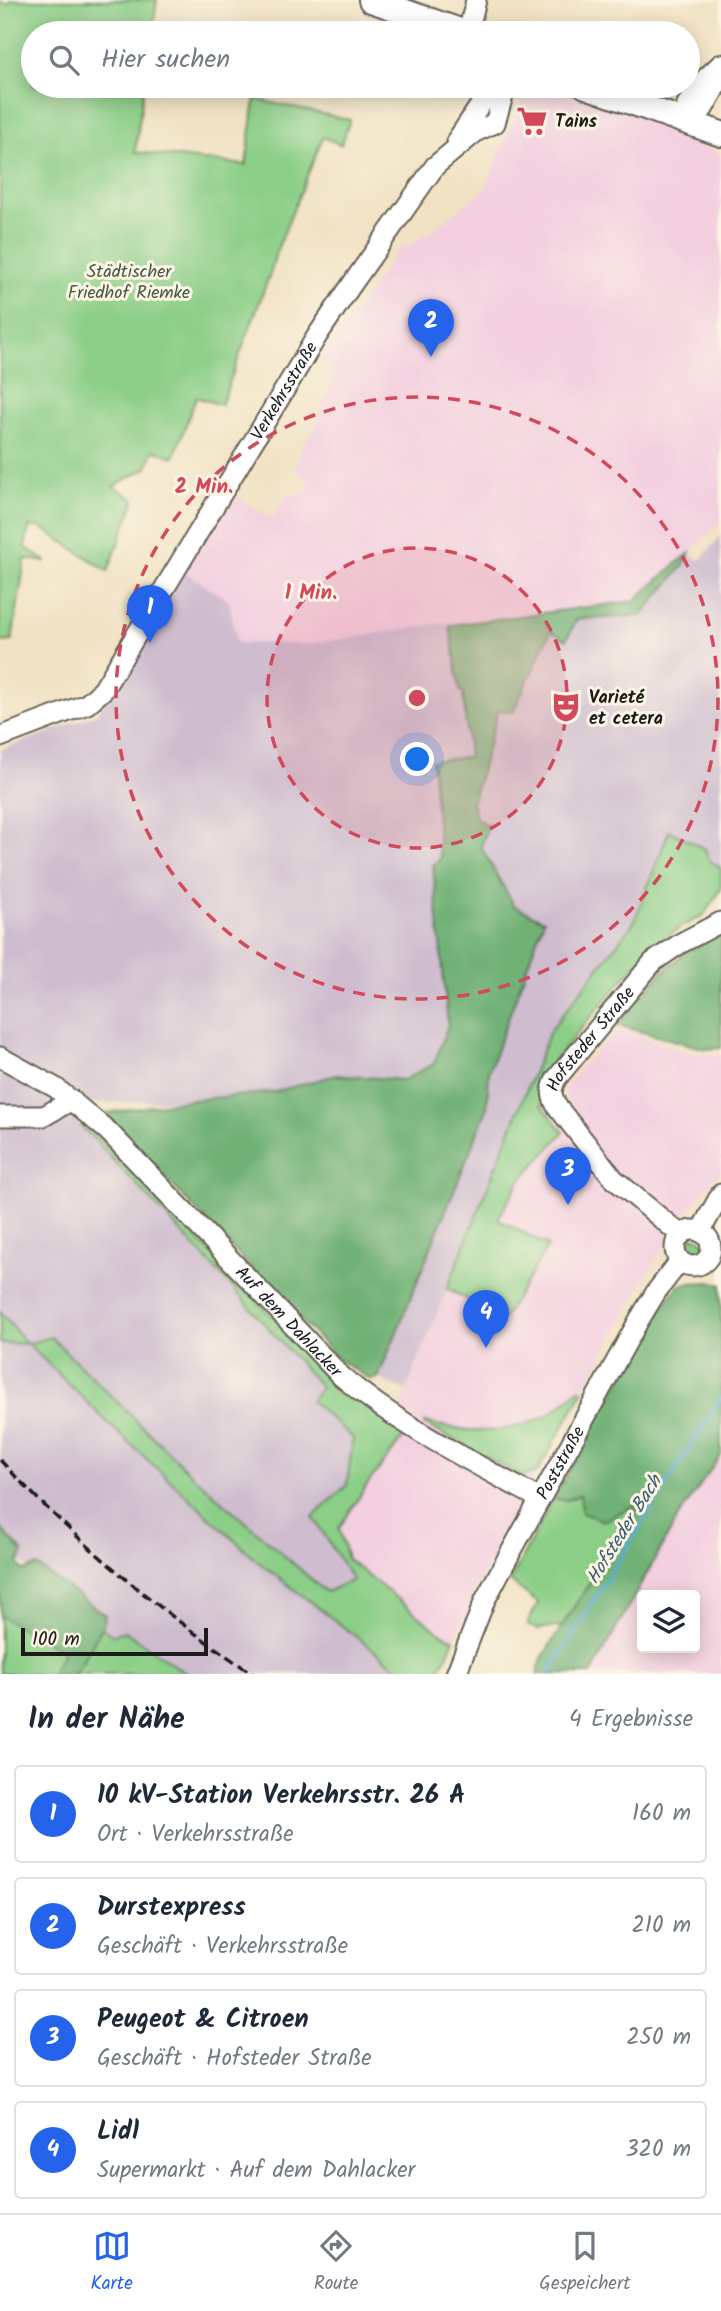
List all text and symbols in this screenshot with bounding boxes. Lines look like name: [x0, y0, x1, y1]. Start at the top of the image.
search box: [21, 21, 700, 98]
text: Hier suchen: [101, 39, 230, 81]
icon: search: [45, 41, 83, 79]
supermarket icon: Tains: [515, 104, 549, 138]
place label: Tains: [555, 108, 598, 137]
park label: Städtischer Friedhof Riemke: [68, 258, 190, 308]
pin: 2: [408, 299, 454, 357]
street label: Verkehrsstraße: [244, 336, 326, 447]
text: 2 Min.: [175, 471, 233, 504]
text: 1 Min.: [285, 577, 337, 610]
pin: 1: [127, 585, 173, 643]
place label: Varieté et cetera: [589, 684, 663, 734]
centre of rings: [405, 686, 429, 710]
theatre icon: Varieté et cetera: [549, 690, 583, 724]
your location: [400, 742, 434, 776]
street label: Hofsteder Straße: [539, 980, 643, 1096]
pin: 3: [545, 1147, 591, 1205]
street label: Auf dem Dahlacker: [227, 1260, 349, 1386]
pin: 4: [463, 1290, 509, 1348]
street label: Poststraße: [529, 1421, 594, 1506]
water label: Hofsteder Bach: [579, 1468, 671, 1591]
map controls: [637, 1590, 700, 1653]
button: layers: [637, 1590, 700, 1653]
scale bar: [21, 1625, 208, 1657]
text: 100 m: [32, 1625, 80, 1655]
text: In der Nähe: [28, 1696, 185, 1744]
text: 4 Ergebnisse: [569, 1702, 693, 1738]
text: 10 kV-Station Verkehrsstr. 26 A: [97, 1775, 465, 1817]
text: 1: [50, 1796, 56, 1832]
text: 160 m: [632, 1796, 691, 1832]
text: Ort · Verkehrsstraße: [97, 1817, 294, 1853]
text: Durstexpress: [97, 1887, 246, 1929]
text: 2: [46, 1908, 60, 1944]
text: 210 m: [631, 1908, 691, 1944]
text: Geschäft · Verkehrsstraße: [97, 1929, 348, 1965]
text: Peugeot & Citroen: [97, 1999, 309, 2041]
text: 3: [47, 2020, 59, 2056]
text: 250 m: [626, 2020, 691, 2056]
text: Geschäft · Hofsteder Straße: [97, 2041, 372, 2077]
text: Lidl: [97, 2111, 139, 2153]
text: 4: [47, 2132, 59, 2168]
text: 320 m: [625, 2132, 691, 2168]
text: Supermarkt · Auf dem Dahlacker: [97, 2153, 415, 2189]
tab: Karte: [90, 2227, 133, 2299]
tab: Route: [314, 2227, 358, 2299]
tab: Gespeichert: [539, 2227, 631, 2299]

